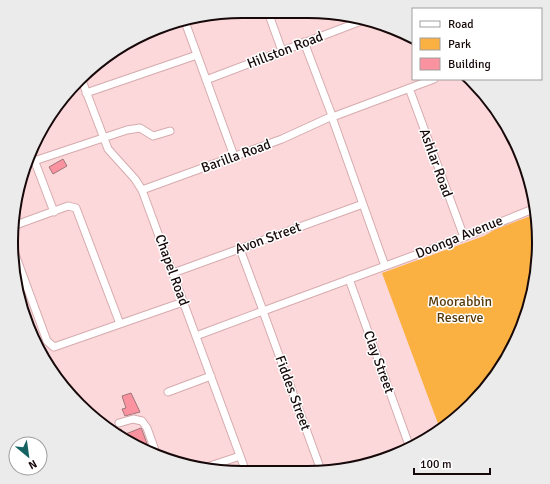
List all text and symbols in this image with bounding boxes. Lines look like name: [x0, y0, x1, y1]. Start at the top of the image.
legend: [412, 8, 542, 80]
text: Road: [448, 17, 474, 32]
street label: Hillston Road: [245, 28, 325, 72]
text: Park: [448, 37, 471, 52]
text: Building: [448, 57, 491, 72]
street label: Ashlar Road: [416, 126, 456, 200]
street label: Barilla Road: [199, 136, 273, 176]
street label: Doonga Avenue: [413, 212, 505, 262]
street label: Avon Street: [233, 218, 303, 258]
street label: Chapel Road: [151, 232, 193, 308]
park label: Moorabbin Reserve: [428, 293, 492, 326]
street label: Clay Street: [360, 328, 398, 396]
street label: Fiddes Street: [272, 353, 314, 433]
north arrow: [8, 436, 48, 476]
scale bar: [414, 450, 490, 476]
text: N: [26, 457, 39, 472]
text: 100 m: [420, 457, 452, 472]

